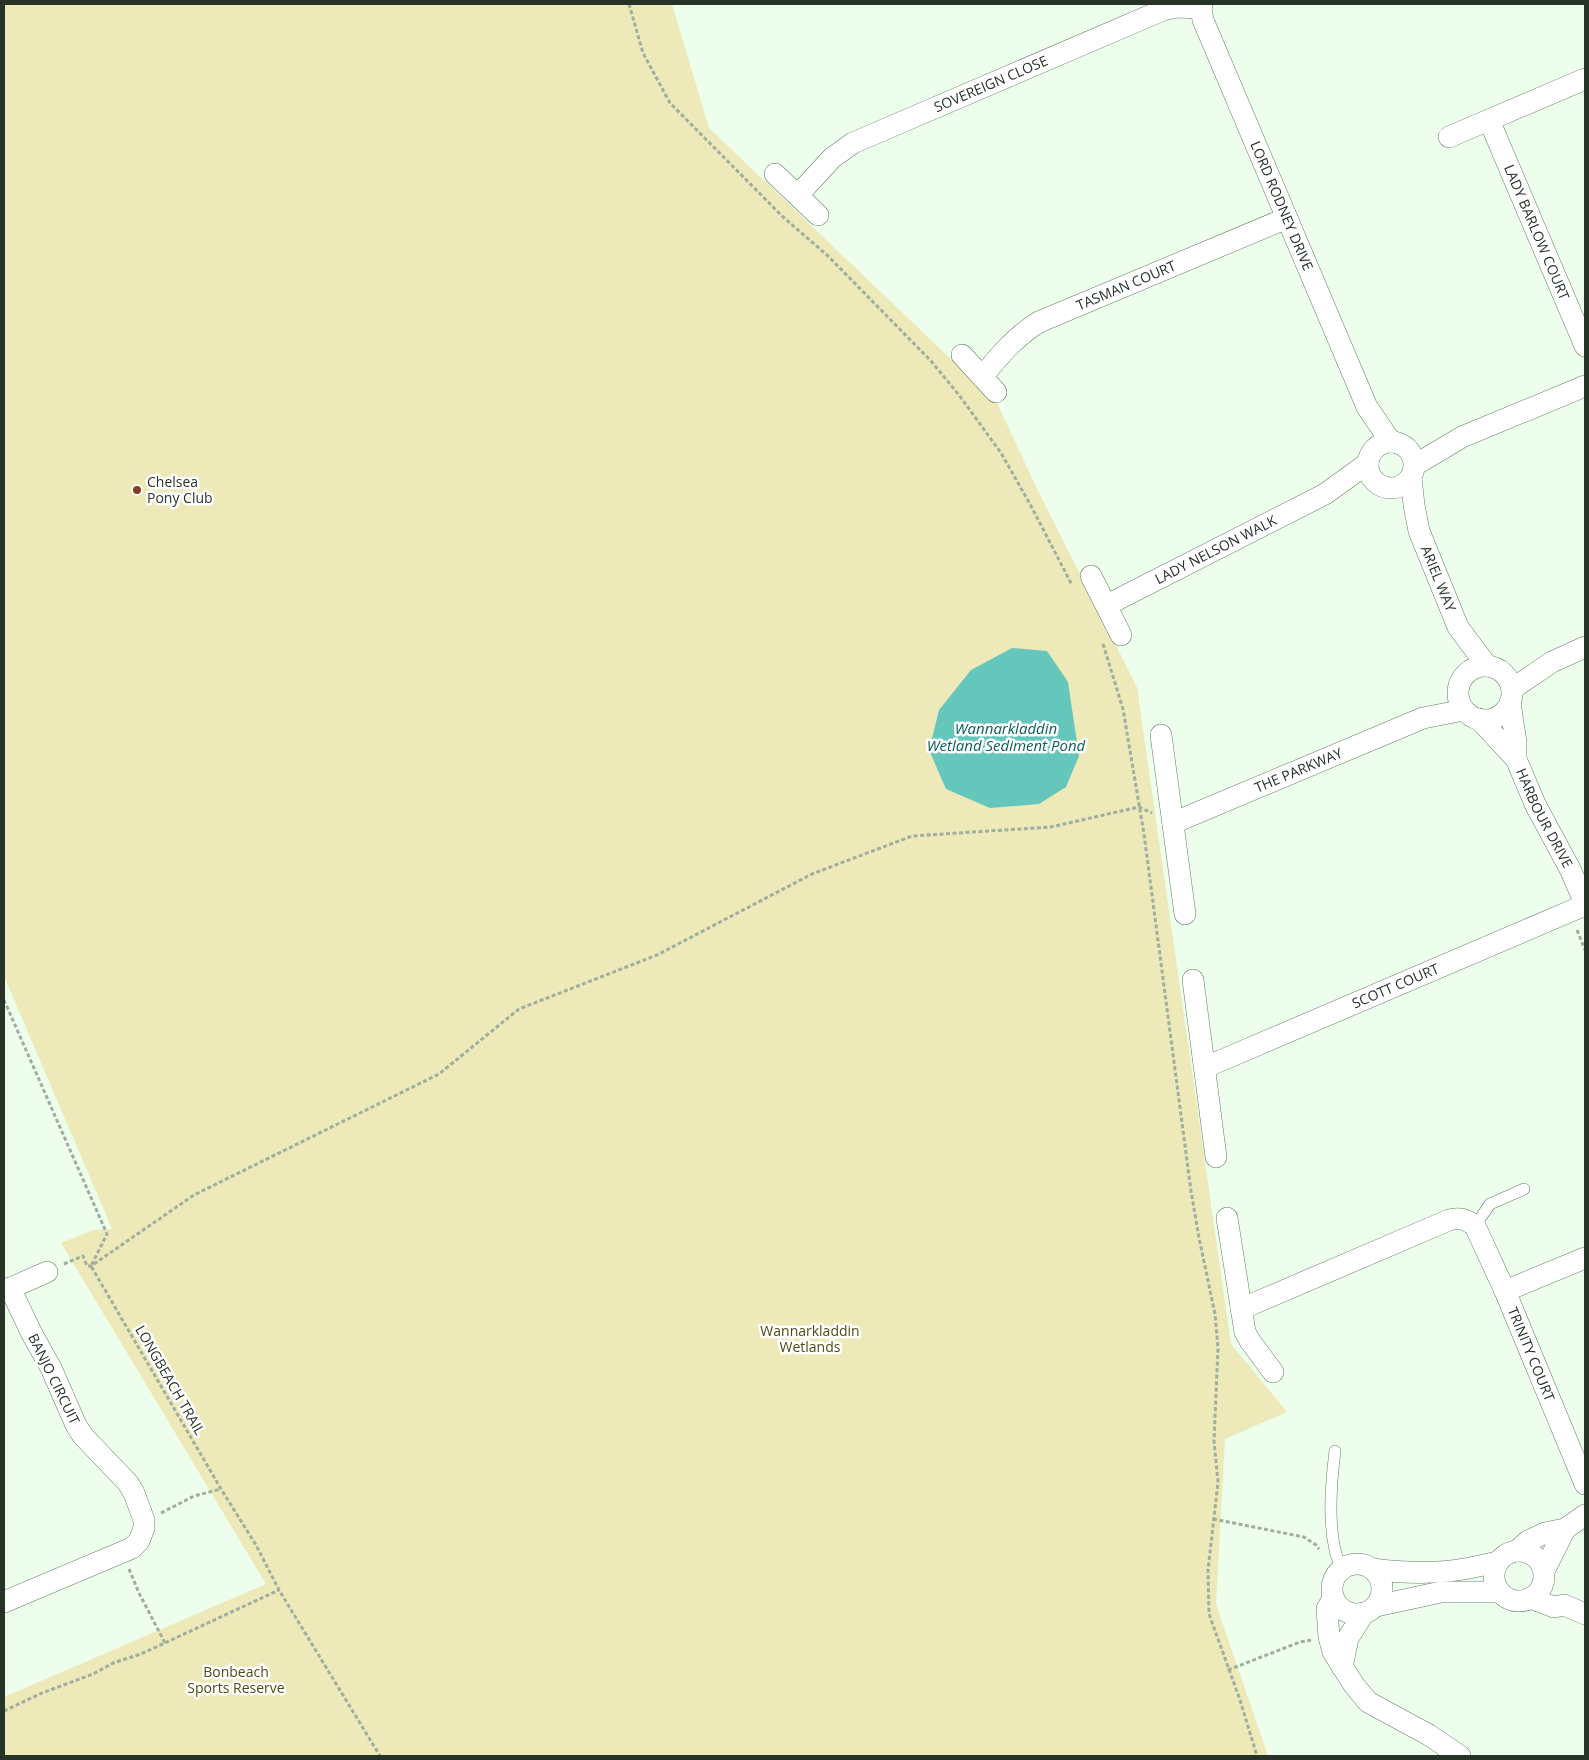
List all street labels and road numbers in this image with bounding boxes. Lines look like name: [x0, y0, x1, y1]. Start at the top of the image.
street label: SOVEREIGN CLOSE: [931, 51, 1050, 116]
street label: LORD RODNEY DRIVE: [1246, 138, 1318, 273]
street label: LADY BARLOW COURT: [1500, 161, 1574, 303]
street label: TASMAN COURT: [1073, 256, 1179, 314]
street label: LADY NELSON WALK: [1152, 510, 1280, 588]
street label: ARIEL WAY: [1417, 542, 1461, 614]
street label: THE PARKWAY: [1251, 743, 1345, 797]
street label: HARBOUR DRIVE: [1512, 765, 1578, 871]
street label: SCOTT COURT: [1349, 958, 1442, 1013]
street label: TRINITY COURT: [1504, 1304, 1560, 1404]
street label: LONGBEACH TRAIL: [131, 1321, 210, 1438]
street label: BANJO CIRCUIT: [24, 1330, 85, 1428]

